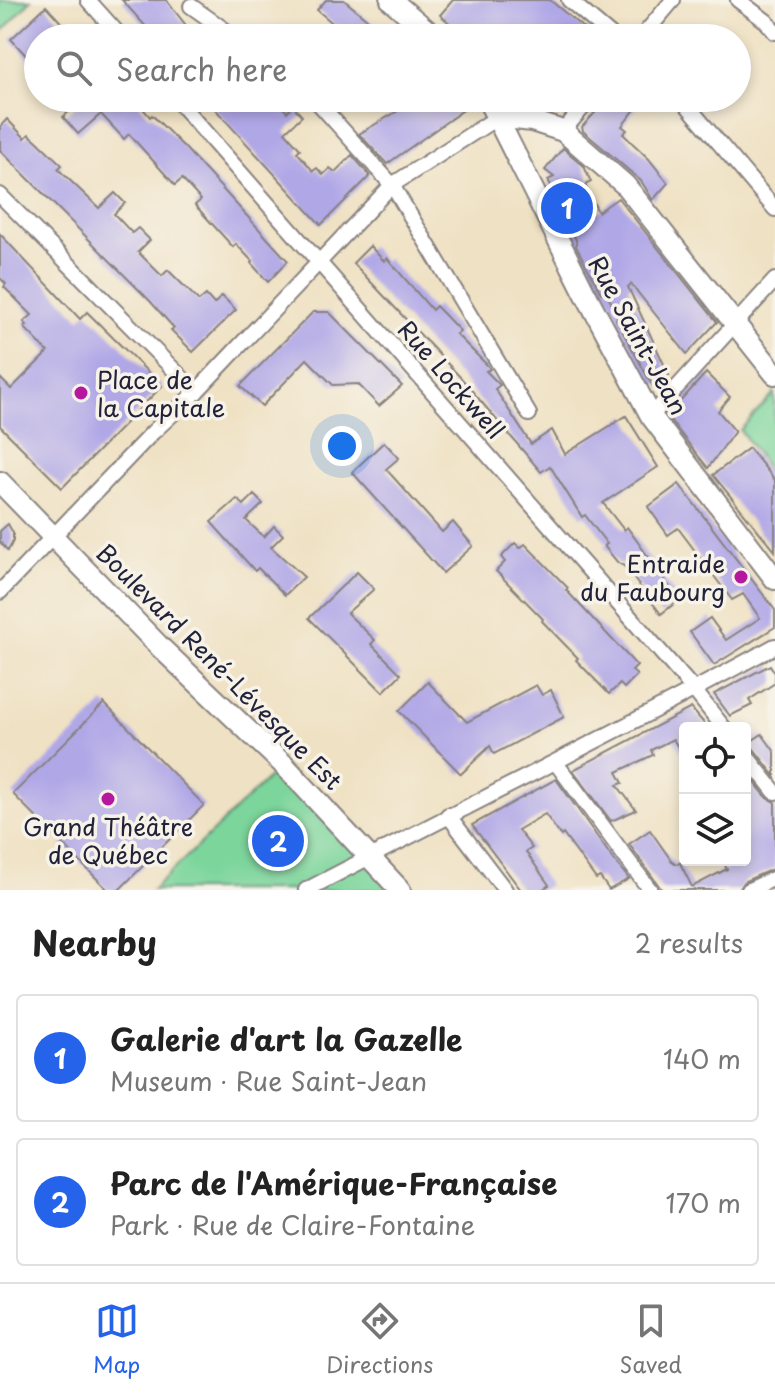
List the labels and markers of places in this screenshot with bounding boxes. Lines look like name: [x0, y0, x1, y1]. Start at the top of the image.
pin: 1: [541, 178, 593, 238]
place label: Place de la Capitale: [97, 361, 225, 425]
marker: Place de la Capitale: [72, 384, 90, 402]
place label: Entraide du Faubourg: [580, 545, 725, 609]
marker: Entraide du Faubourg: [732, 568, 750, 586]
marker: Grand Théâtre de Québec: [99, 790, 117, 808]
place label: Grand Théâtre de Québec: [23, 808, 193, 872]
pin: 2: [252, 811, 304, 871]

